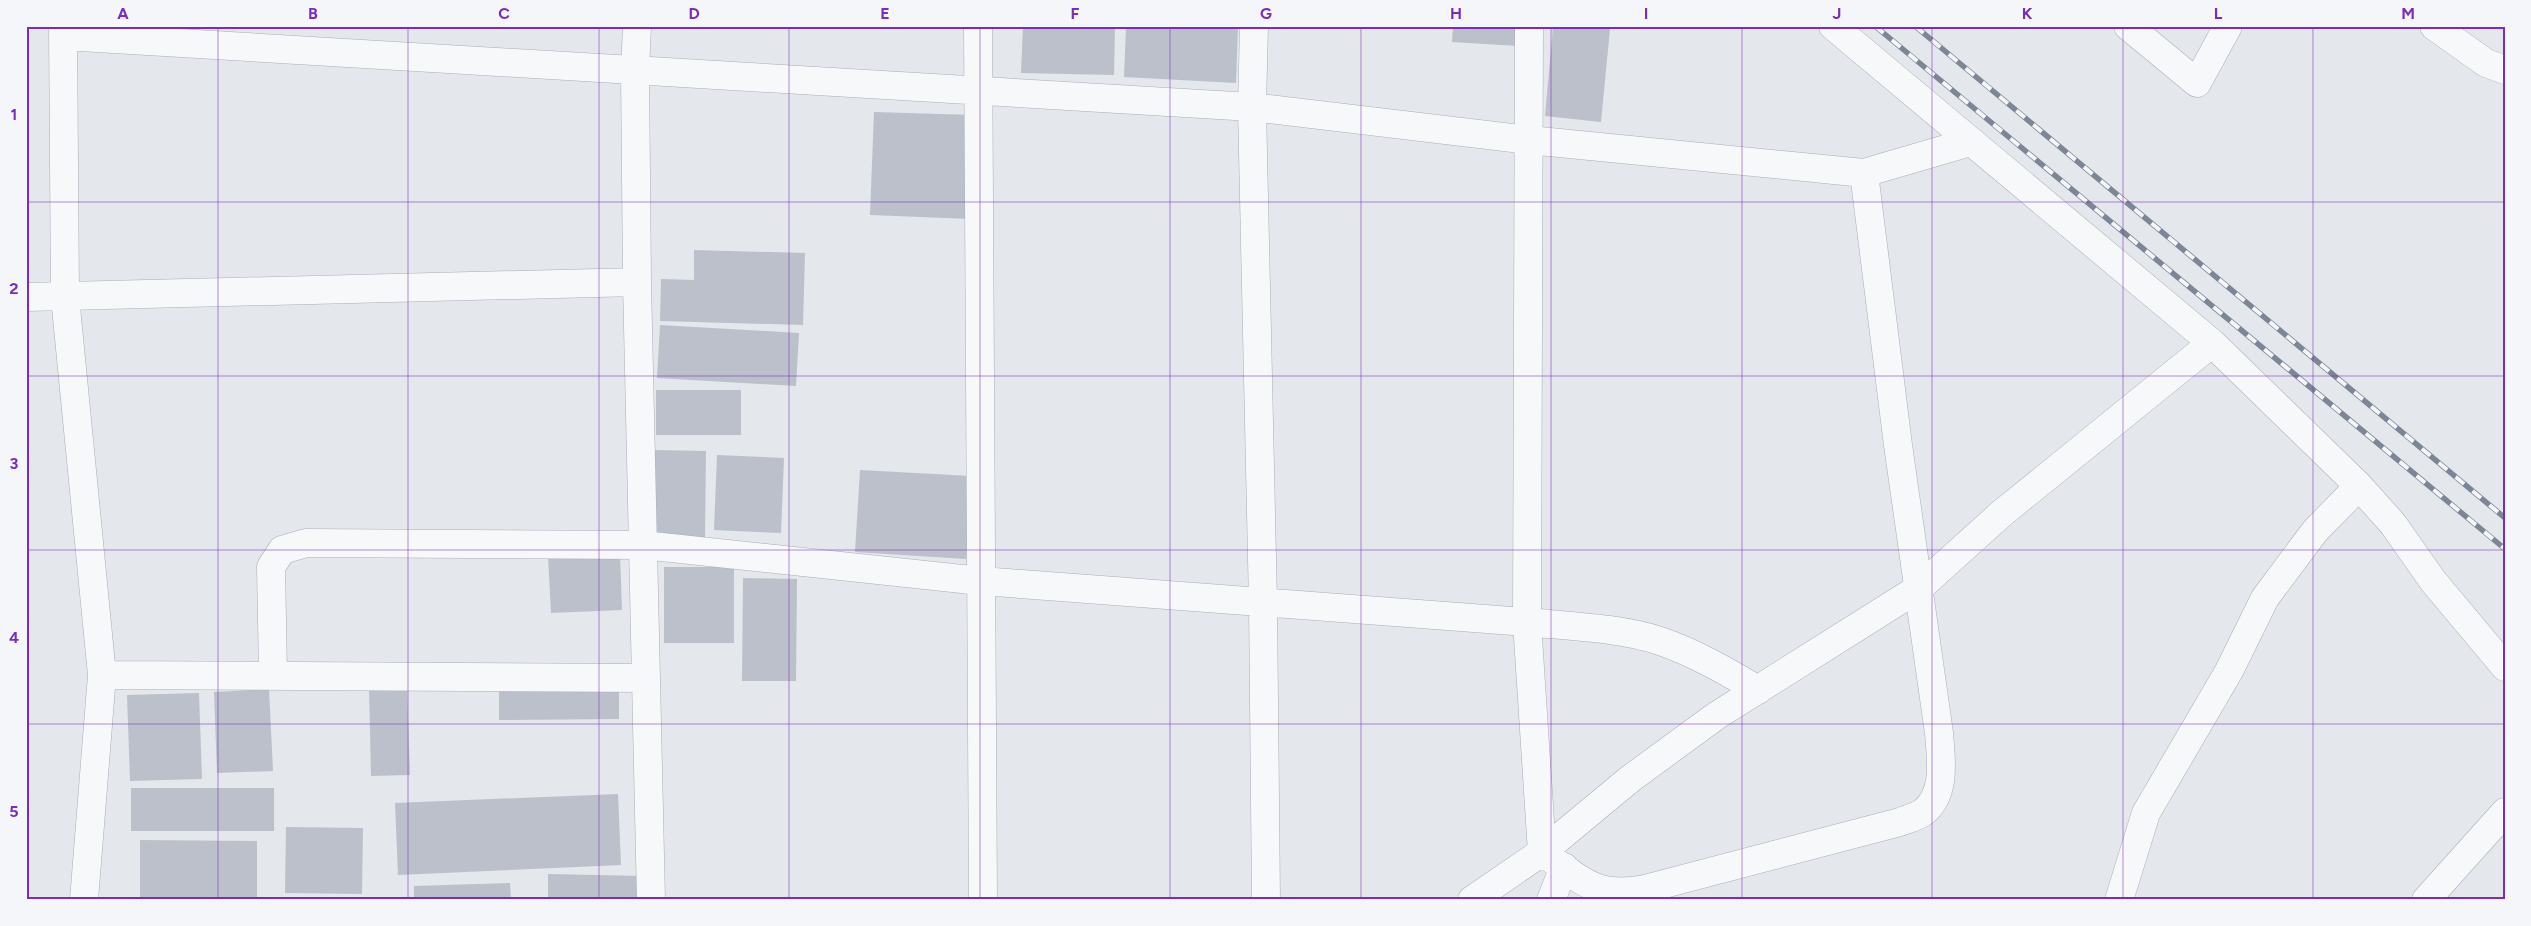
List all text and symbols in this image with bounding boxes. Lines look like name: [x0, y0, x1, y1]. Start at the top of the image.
text: A: [117, 4, 129, 23]
text: B: [308, 4, 318, 23]
text: C: [498, 4, 510, 23]
text: D: [688, 4, 700, 23]
text: E: [880, 4, 890, 23]
text: F: [1071, 4, 1080, 23]
text: G: [1260, 4, 1272, 23]
text: H: [1450, 4, 1462, 23]
text: I: [1644, 4, 1648, 23]
text: J: [1833, 4, 1841, 23]
text: K: [2022, 4, 2033, 23]
text: L: [2214, 4, 2223, 23]
text: M: [2401, 4, 2415, 23]
text: 1: [11, 105, 17, 124]
text: 2: [9, 279, 19, 298]
text: 3: [10, 454, 19, 473]
text: 4: [9, 628, 19, 647]
text: 5: [9, 802, 19, 821]

